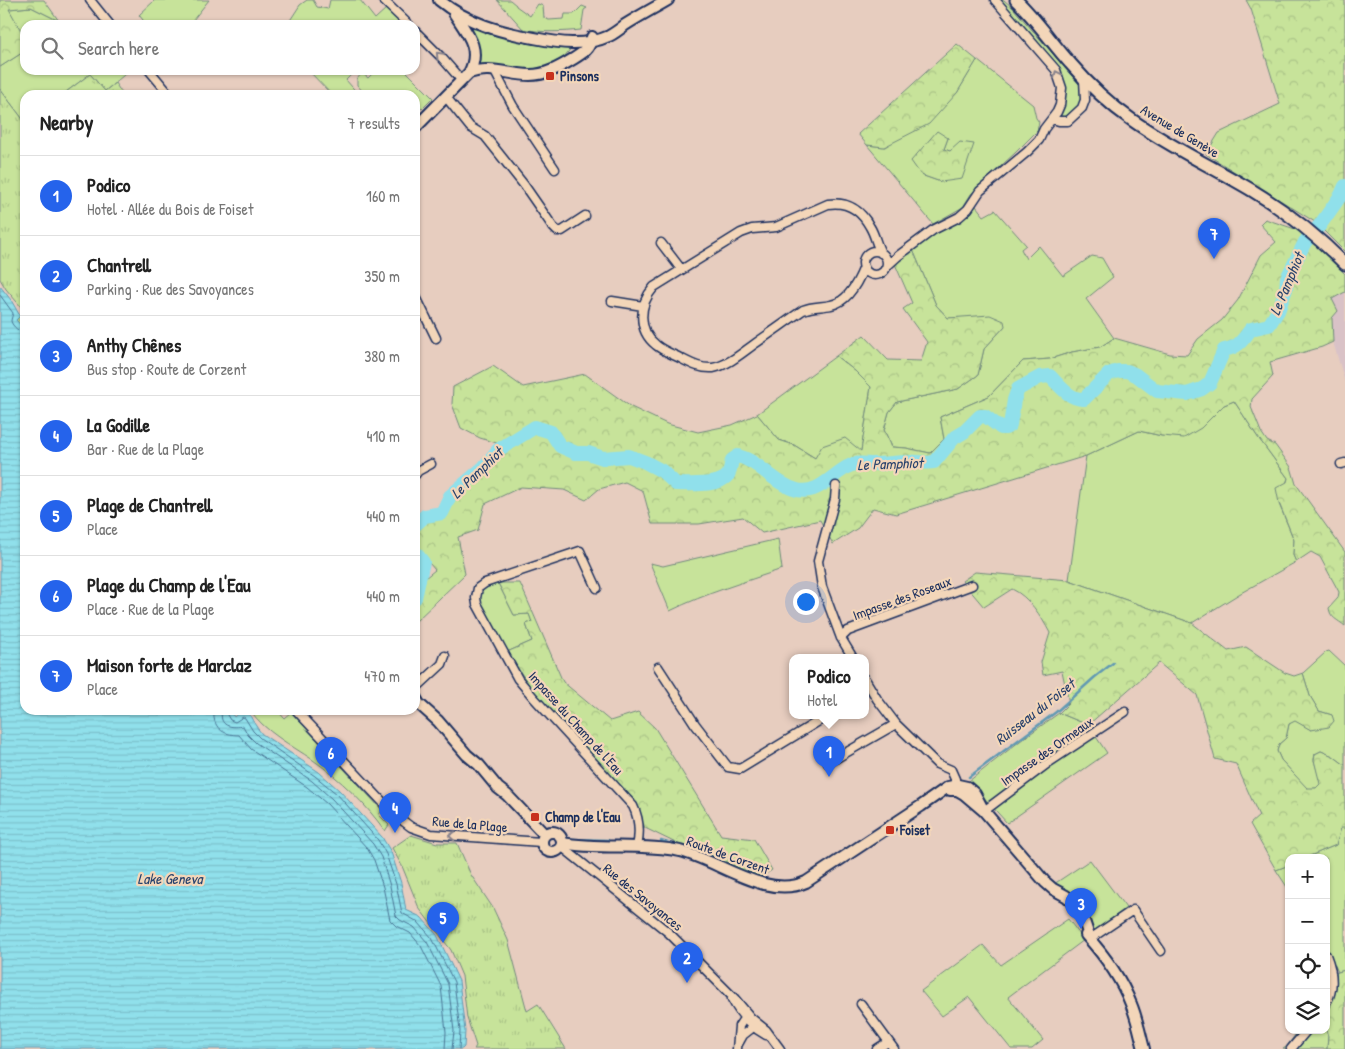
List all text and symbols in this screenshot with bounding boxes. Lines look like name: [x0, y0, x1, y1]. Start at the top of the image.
search box: [20, 20, 420, 75]
icon: search: [38, 34, 66, 62]
text: Search here: [78, 35, 159, 61]
one-way arrow: [436, 52, 445, 61]
place label: Pinsons: [560, 66, 600, 85]
marker: Pinsons: [544, 70, 556, 82]
one-way arrow: [1053, 70, 1063, 79]
street label: Avenue de Genève: [1138, 100, 1223, 162]
text: Nearby: [40, 108, 93, 137]
text: 7 results: [347, 112, 400, 134]
text: Podico: [87, 172, 131, 198]
text: 1: [53, 185, 59, 207]
text: 160 m: [366, 185, 400, 207]
text: Hotel · Allée du Bois de Foiset: [87, 198, 253, 220]
pin: 7: [1198, 218, 1230, 259]
water label: Le Pamphiot: [1264, 247, 1310, 318]
text: Chantrell: [87, 252, 151, 278]
text: 2: [52, 265, 60, 287]
text: 350 m: [364, 265, 400, 287]
text: Parking · Rue des Savoyances: [87, 278, 254, 300]
text: Anthy Chênes: [87, 332, 181, 358]
text: 3: [52, 345, 60, 367]
text: 380 m: [364, 345, 400, 367]
text: Bus stop · Route de Corzent: [87, 358, 246, 380]
text: La Godille: [87, 412, 150, 438]
text: 4: [53, 425, 59, 447]
text: 410 m: [366, 425, 400, 447]
text: Bar · Rue de la Plage: [87, 438, 204, 460]
water label: Le Pamphiot: [446, 440, 510, 503]
water label: Le Pamphiot: [857, 452, 926, 475]
text: Plage de Chantrell: [87, 492, 212, 518]
text: 5: [53, 505, 59, 527]
text: 440 m: [366, 505, 400, 527]
text: Place: [87, 518, 118, 540]
street label: Impasse des Roseaux: [850, 571, 954, 625]
text: Plage du Champ de l'Eau: [87, 572, 251, 598]
text: 6: [53, 585, 59, 607]
text: 440 m: [366, 585, 400, 607]
your location: [793, 589, 819, 615]
text: Place · Rue de la Plage: [87, 598, 214, 620]
text: Maison forte de Marclaz: [87, 652, 252, 678]
popup: [789, 654, 869, 719]
text: Podico: [807, 663, 851, 689]
text: 7: [52, 665, 60, 687]
text: 470 m: [364, 665, 400, 687]
street label: Impasse du Champ de l'Eau: [524, 667, 628, 780]
water label: Ruisseau du Foiset: [990, 672, 1081, 750]
text: Place: [87, 678, 118, 700]
text: Hotel: [807, 689, 837, 711]
street label: Impasse des Ormeaux: [997, 712, 1097, 790]
pin: 1: [813, 736, 845, 777]
pin: 6: [315, 737, 347, 778]
pin: 4: [379, 792, 411, 833]
place label: Champ de l'Eau: [545, 807, 621, 828]
street label: Rue de la Plage: [432, 811, 509, 837]
marker: Champ de l'Eau: [529, 811, 541, 823]
place label: Foiset: [899, 820, 931, 839]
marker: Foiset: [884, 824, 896, 836]
one-way arrow: [448, 831, 456, 842]
street label: Route de Corzent: [684, 831, 772, 878]
map controls: [1285, 854, 1330, 1034]
button: +: [1285, 854, 1330, 899]
street label: Rue des Savoyances: [599, 858, 687, 936]
water label: Lake Geneva: [138, 868, 205, 889]
pin: 3: [1065, 888, 1097, 929]
button: −: [1285, 899, 1330, 944]
pin: 5: [427, 902, 459, 943]
pin: 2: [671, 942, 703, 983]
button: locate: [1285, 944, 1330, 989]
button: layers: [1285, 989, 1330, 1034]

